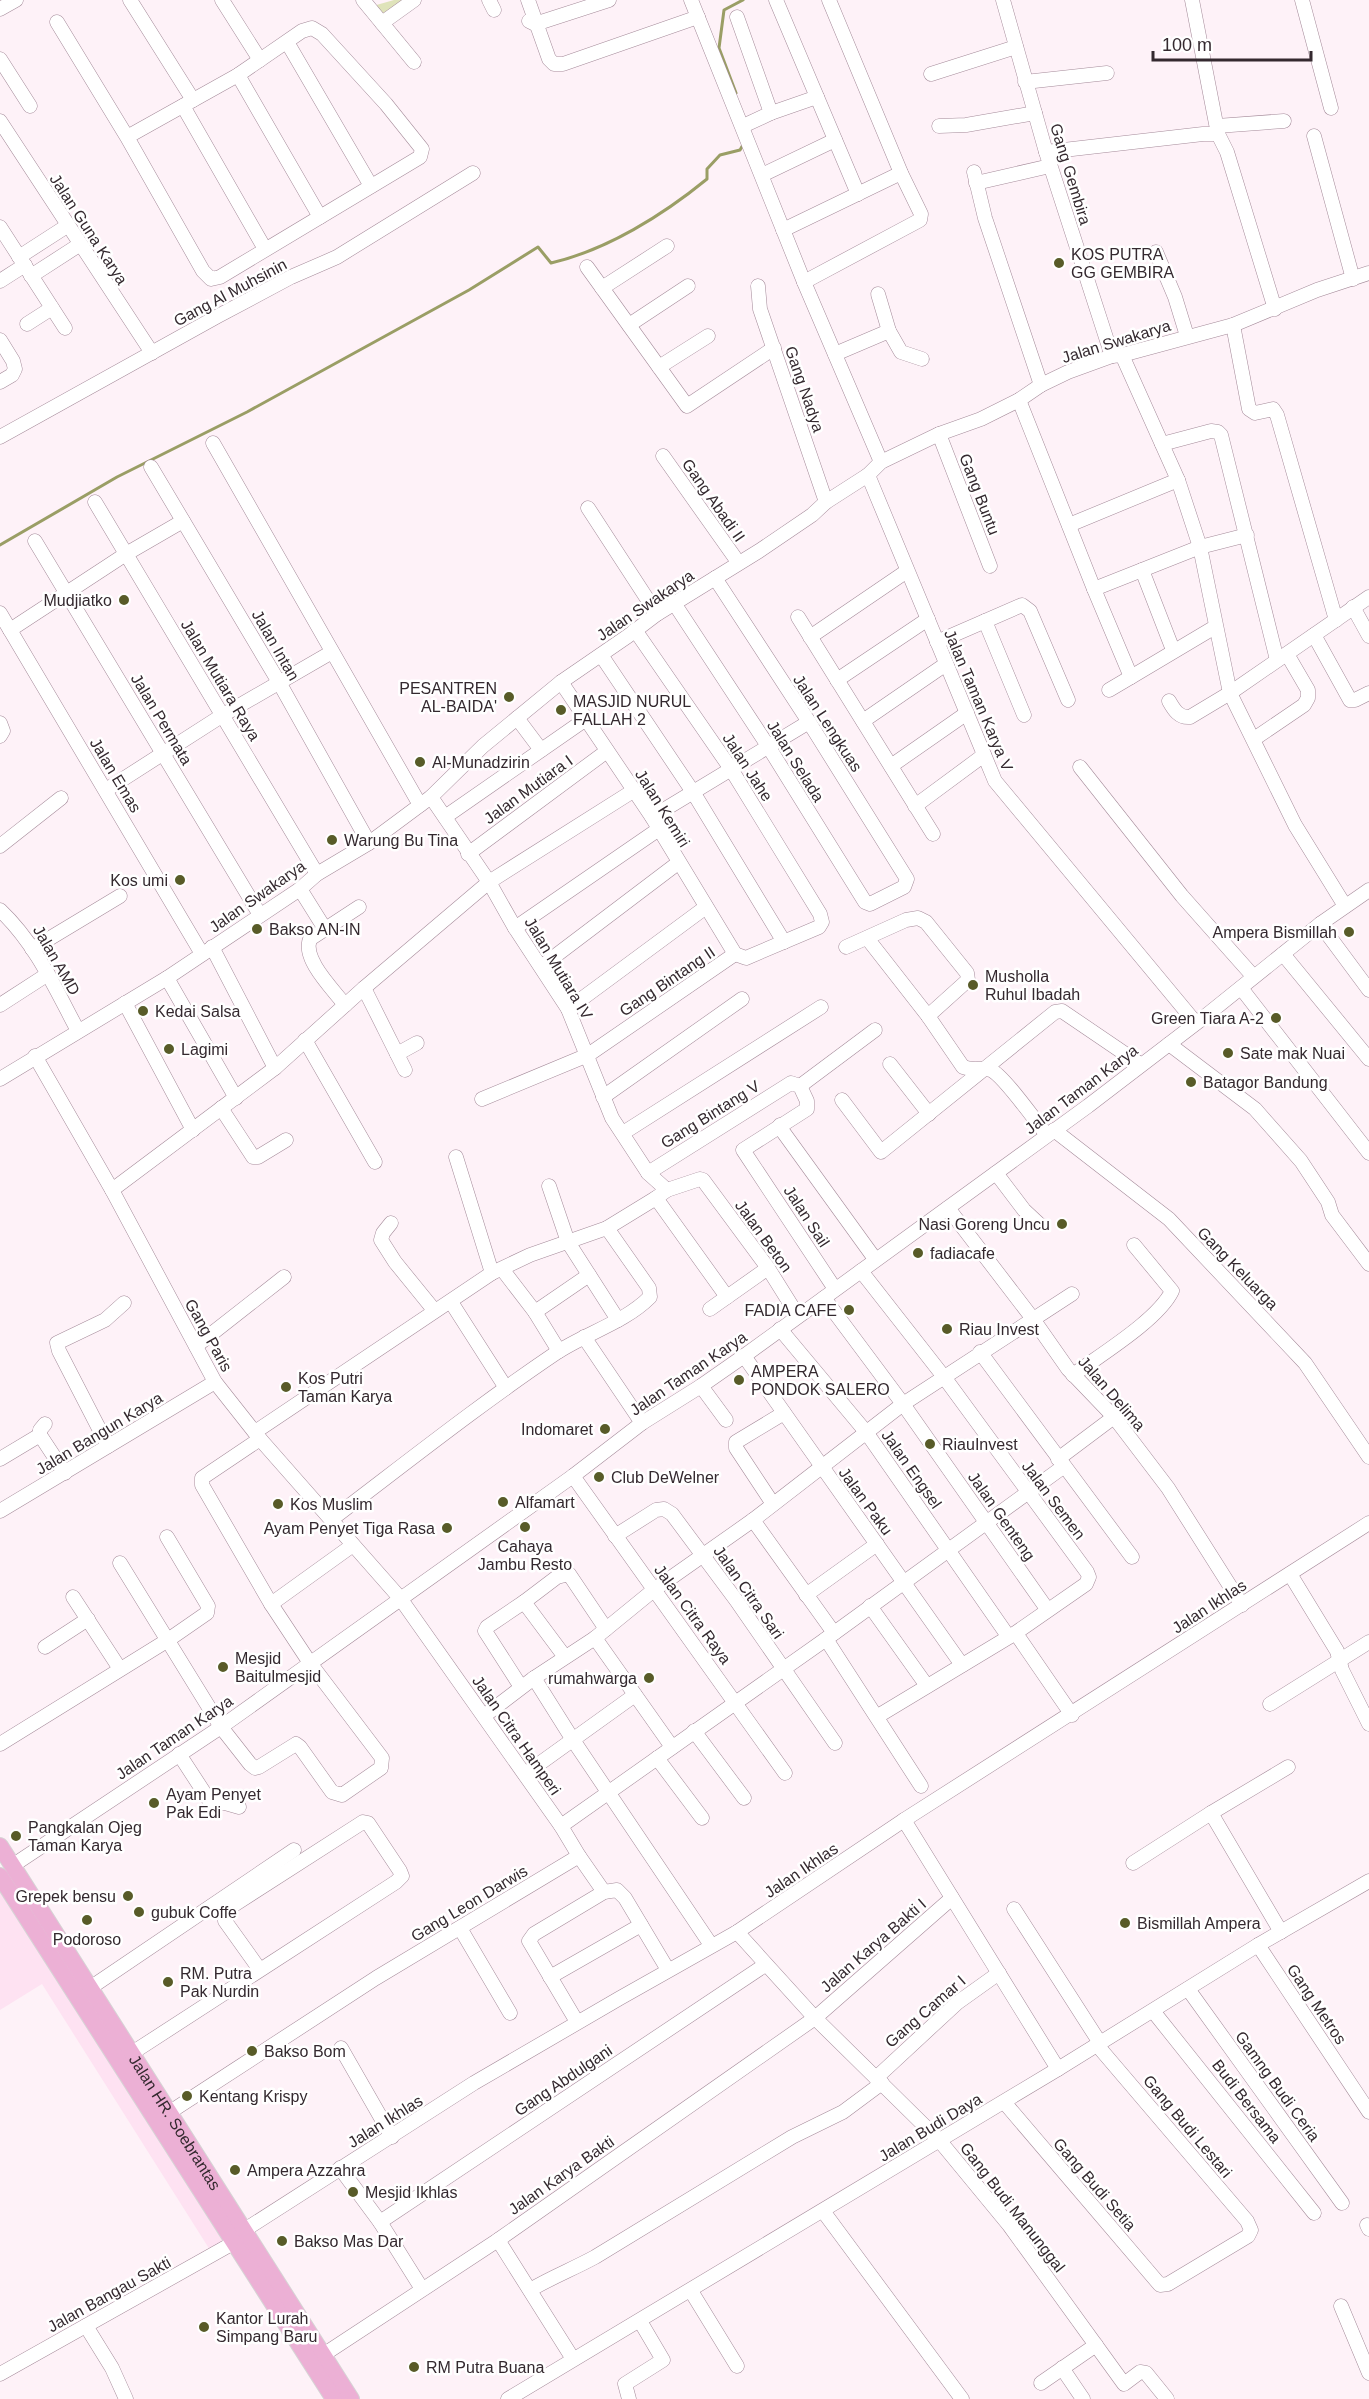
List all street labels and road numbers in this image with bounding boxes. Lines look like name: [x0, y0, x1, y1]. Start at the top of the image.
street label: Gang Gembira: [1047, 121, 1094, 227]
street label: Jalan Guna Karya: [47, 171, 131, 288]
street label: Gang Al Muhsinin: [171, 255, 290, 329]
street label: Jalan Swakarya: [1060, 317, 1173, 366]
street label: Gang Nadya: [782, 344, 827, 434]
street label: Gang Buntu: [956, 451, 1003, 537]
street label: Gang Abadi II: [679, 456, 748, 545]
street label: Jalan Swakarya: [594, 567, 697, 644]
street label: Jalan Intan: [249, 607, 302, 683]
street label: Jalan Mutiara Raya: [178, 617, 263, 744]
street label: Jalan Taman Karya V: [941, 627, 1016, 774]
street label: Jalan Permata: [128, 671, 195, 768]
street label: Jalan Lengkuas: [790, 672, 865, 775]
street label: Jalan Selada: [764, 718, 827, 805]
street label: Jalan Jahe: [719, 730, 776, 804]
street label: Jalan Emas: [87, 735, 144, 815]
street label: Jalan Mutiara I: [481, 752, 576, 827]
street label: Jalan Kemiri: [632, 766, 693, 850]
street label: Jalan Swakarya: [206, 857, 309, 936]
street label: Jalan Mutiara IV: [522, 914, 596, 1022]
street label: Jalan AMD: [30, 922, 83, 998]
street label: Gang Bintang II: [616, 943, 718, 1020]
street label: Jalan Taman Karya: [1022, 1041, 1141, 1137]
street label: Gang Bintang V: [658, 1077, 763, 1152]
street label: Jalan Sail: [781, 1183, 833, 1250]
street label: Jalan Beton: [732, 1197, 795, 1275]
street label: Gang Keluarga: [1194, 1224, 1281, 1313]
street label: Gang Paris: [182, 1296, 235, 1374]
street label: Jalan Taman Karya: [627, 1328, 750, 1419]
street label: Jalan Delima: [1075, 1353, 1148, 1434]
street label: Jalan Bangun Karya: [33, 1389, 165, 1478]
street label: Jalan Engsel: [878, 1427, 945, 1512]
street label: Jalan Semen: [1019, 1458, 1088, 1543]
street label: Jalan Paku: [835, 1464, 896, 1538]
street label: Jalan Genteng: [965, 1469, 1038, 1564]
street label: Jalan Citra Sari: [710, 1543, 787, 1642]
street label: Jalan Citra Raya: [651, 1561, 734, 1667]
street label: Jalan Ikhlas: [1169, 1576, 1249, 1637]
street label: Jalan Citra Hamperi: [469, 1673, 564, 1798]
street label: Jalan Taman Karya: [113, 1692, 236, 1783]
street label: Jalan Ikhlas: [761, 1840, 841, 1901]
street label: Gang Leon Darwis: [408, 1862, 530, 1945]
street label: Jalan Karya Bakti I: [817, 1895, 929, 1996]
street label: Gang Metros: [1284, 1961, 1349, 2047]
street label: Gang Camar I: [882, 1972, 969, 2051]
street label: Gamng Budi Ceria: [1232, 2028, 1323, 2145]
street label: Gang Abdulgani: [511, 2042, 615, 2119]
street label: Jalan HR. Soebrantas: [126, 2052, 224, 2193]
street label: Budi Bersama: [1209, 2056, 1284, 2146]
street label: Gang Budi Lestari: [1140, 2072, 1235, 2181]
street label: Jalan Budi Daya: [876, 2090, 985, 2165]
street label: Jalan Ikhlas: [345, 2092, 426, 2151]
street label: Jalan Karya Bakti: [505, 2133, 617, 2218]
street label: Gang Budi Setia: [1050, 2135, 1139, 2234]
street label: Gang Budi Manunggal: [957, 2139, 1068, 2275]
street label: Jalan Bangau Sakti: [45, 2254, 174, 2335]

